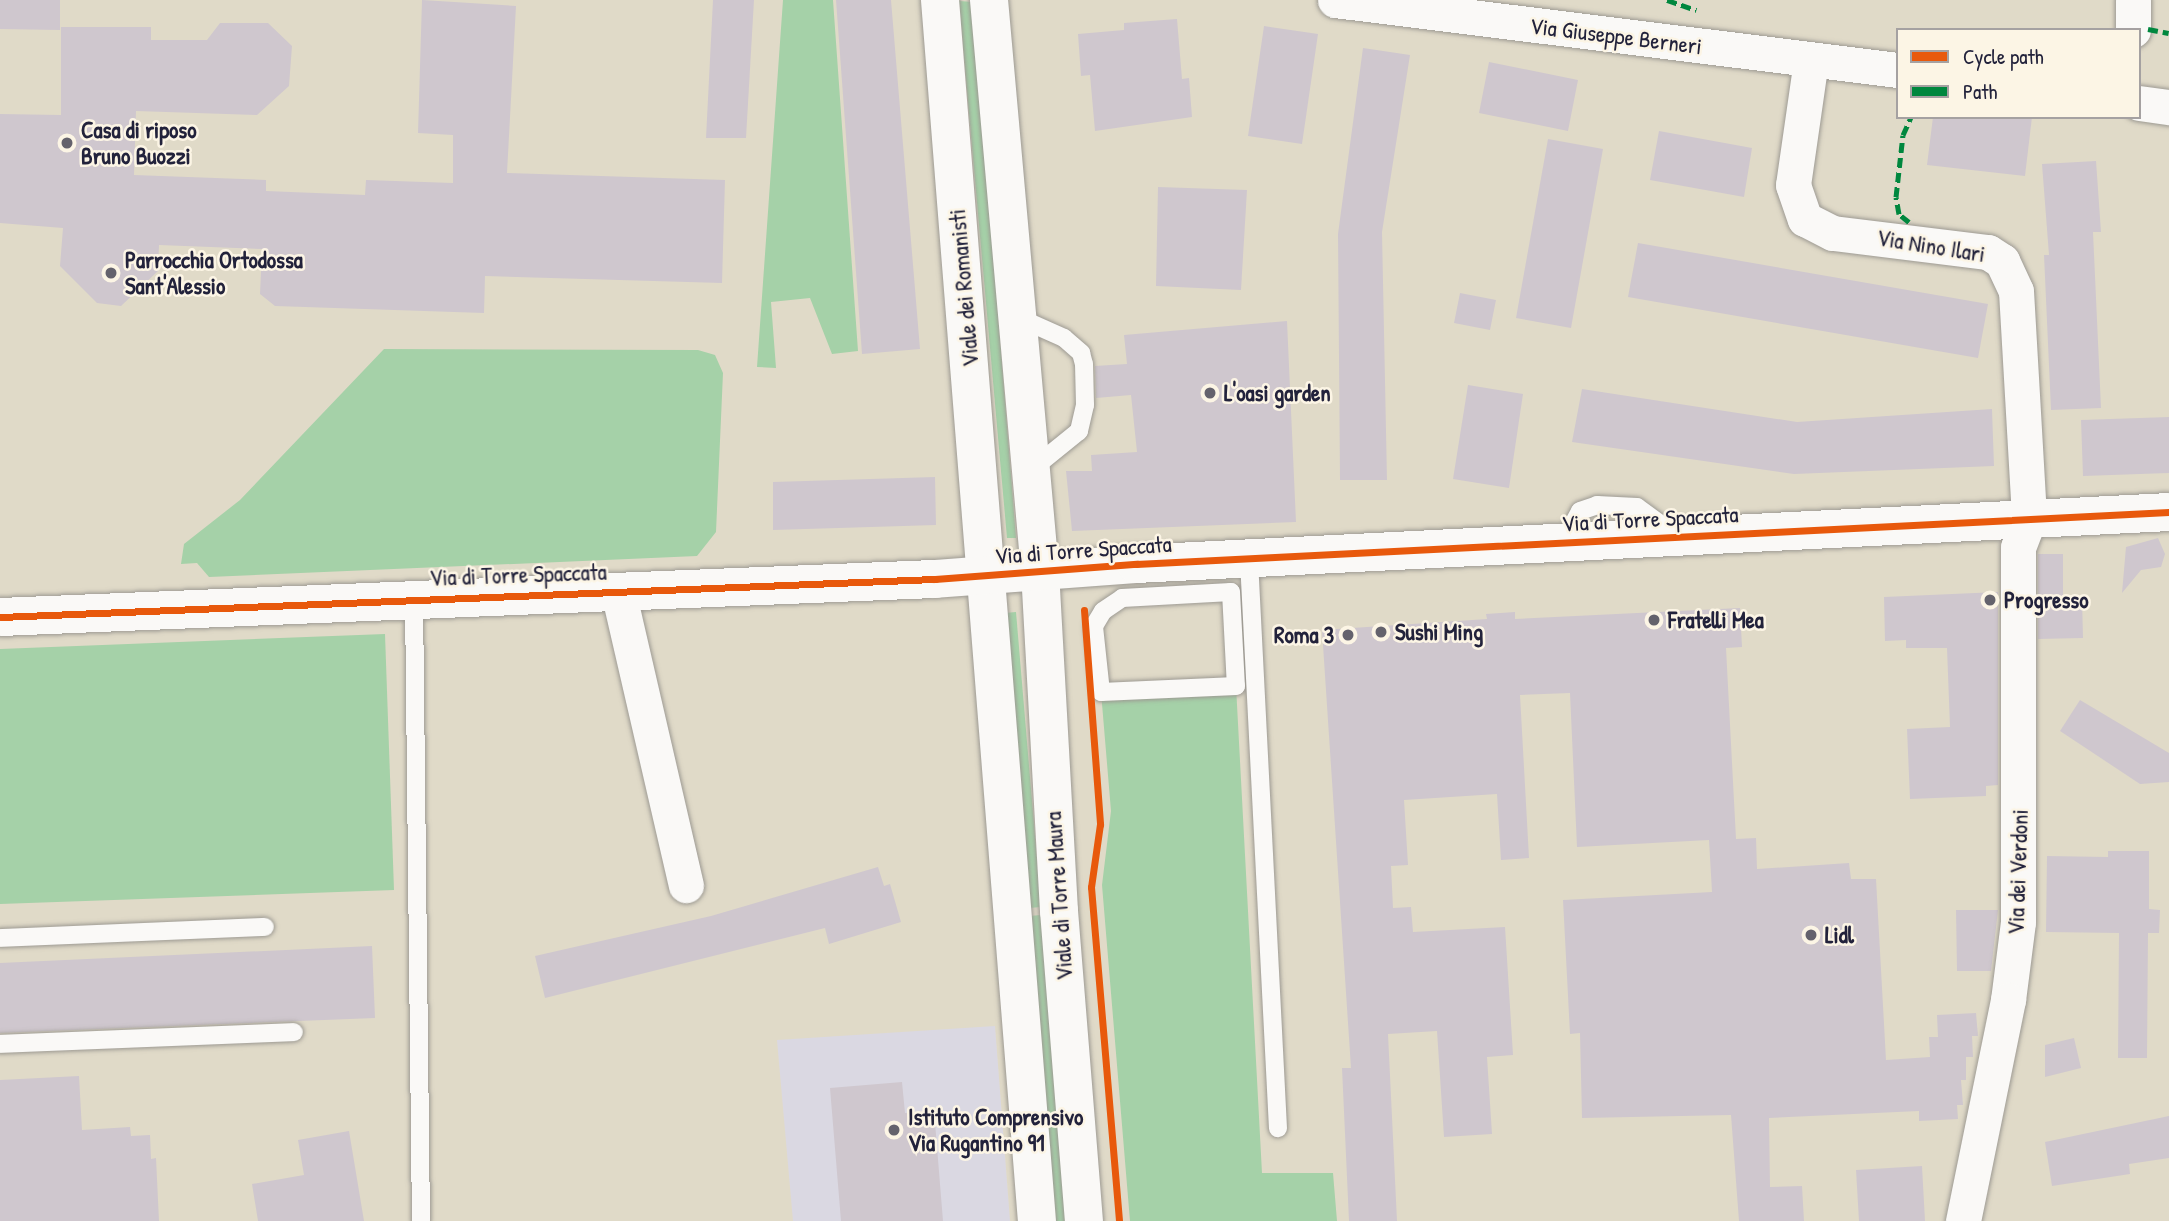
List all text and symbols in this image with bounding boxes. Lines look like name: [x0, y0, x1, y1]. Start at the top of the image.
street label: Via Giuseppe Berneri: [1528, 12, 1704, 60]
legend: [1896, 28, 2141, 119]
text: Cycle path: [1963, 42, 2044, 71]
text: Path: [1963, 77, 1997, 106]
place label: Casa di riposo Bruno Buozzi: [81, 116, 196, 170]
marker: Casa di riposo Bruno Buozzi: [59, 135, 75, 151]
street label: Viale dei Romanisti: [943, 208, 985, 368]
street label: Via Nino Ilari: [1875, 224, 1987, 268]
place label: Parrocchia Ortodossa Sant'Alessio: [125, 246, 303, 300]
marker: Parrocchia Ortodossa Sant'Alessio: [103, 265, 119, 281]
place label: L'oasi garden: [1224, 379, 1331, 407]
marker: L'oasi garden: [1202, 385, 1218, 401]
street label: Via di Torre Spaccata: [1561, 501, 1739, 537]
street label: Via di Torre Spaccata: [994, 530, 1172, 570]
street label: Via di Torre Spaccata: [429, 558, 607, 592]
place label: Progresso: [2004, 586, 2088, 614]
marker: Progresso: [1982, 592, 1998, 608]
place label: Fratelli Mea: [1668, 606, 1764, 634]
marker: Fratelli Mea: [1646, 612, 1662, 628]
place label: Sushi Ming: [1395, 618, 1483, 646]
place label: Roma 3: [1274, 621, 1334, 649]
marker: Sushi Ming: [1373, 624, 1389, 640]
marker: Roma 3: [1340, 627, 1356, 643]
street label: Via dei Verdoni: [2002, 809, 2034, 935]
street label: Viale di Torre Maura: [1039, 811, 1079, 981]
place label: Lidl: [1825, 921, 1854, 949]
marker: Lidl: [1803, 927, 1819, 943]
place label: Istituto Comprensivo Via Rugantino 91: [908, 1103, 1083, 1157]
marker: Istituto Comprensivo Via Rugantino 91: [886, 1122, 902, 1138]

